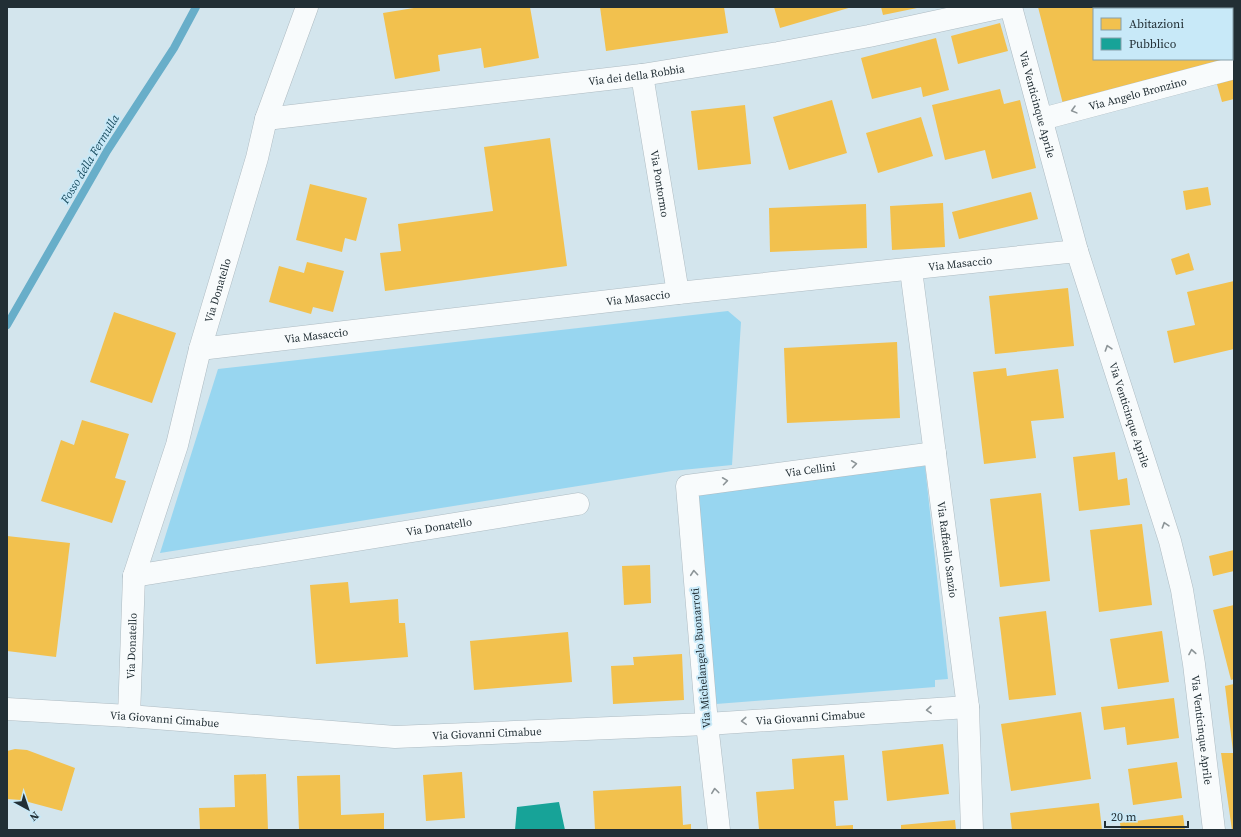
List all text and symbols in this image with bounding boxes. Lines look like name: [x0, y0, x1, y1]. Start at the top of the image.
legend: [1093, 8, 1233, 60]
text: Abitazioni: [1129, 16, 1184, 32]
text: Pubblico: [1129, 36, 1177, 52]
street label: Via Venticinque Aprile: [1016, 49, 1059, 160]
street label: Via dei della Robbia: [587, 61, 686, 89]
street label: Via Angelo Bronzino: [1087, 73, 1188, 114]
one-way arrow: [1071, 106, 1078, 114]
water label: Fosso della Fermulla: [56, 111, 123, 207]
street label: Via Pontormo: [647, 149, 673, 218]
street label: Via Masaccio: [927, 252, 993, 274]
street label: Via Donatello: [201, 256, 234, 324]
street label: Via Masaccio: [605, 286, 671, 309]
street label: Via Masaccio: [283, 324, 349, 347]
one-way arrow: [1104, 345, 1113, 352]
street label: Via Venticinque Aprile: [1106, 360, 1154, 470]
street label: Via Cellini: [784, 459, 837, 480]
one-way arrow: [851, 460, 857, 469]
one-way arrow: [722, 477, 728, 486]
street label: Via Raffaello Sanzio: [934, 501, 961, 599]
street label: Via Donatello: [405, 514, 473, 539]
one-way arrow: [1161, 522, 1170, 529]
one-way arrow: [689, 570, 698, 576]
street label: Via Michelangelo Buonarroti: [687, 587, 715, 729]
street label: Via Donatello: [123, 613, 140, 679]
one-way arrow: [1189, 649, 1197, 655]
street label: Via Venticinque Aprile: [1188, 674, 1216, 786]
one-way arrow: [926, 705, 932, 714]
street label: Via Giovanni Cimabue: [755, 706, 866, 728]
street label: Via Giovanni Cimabue: [110, 707, 220, 731]
one-way arrow: [741, 717, 747, 726]
street label: Via Giovanni Cimabue: [432, 723, 542, 743]
one-way arrow: [711, 788, 720, 794]
north arrow: [8, 789, 48, 829]
scale bar: [1105, 803, 1188, 829]
text: N: [26, 808, 42, 825]
text: 20 m: [1111, 809, 1137, 825]

